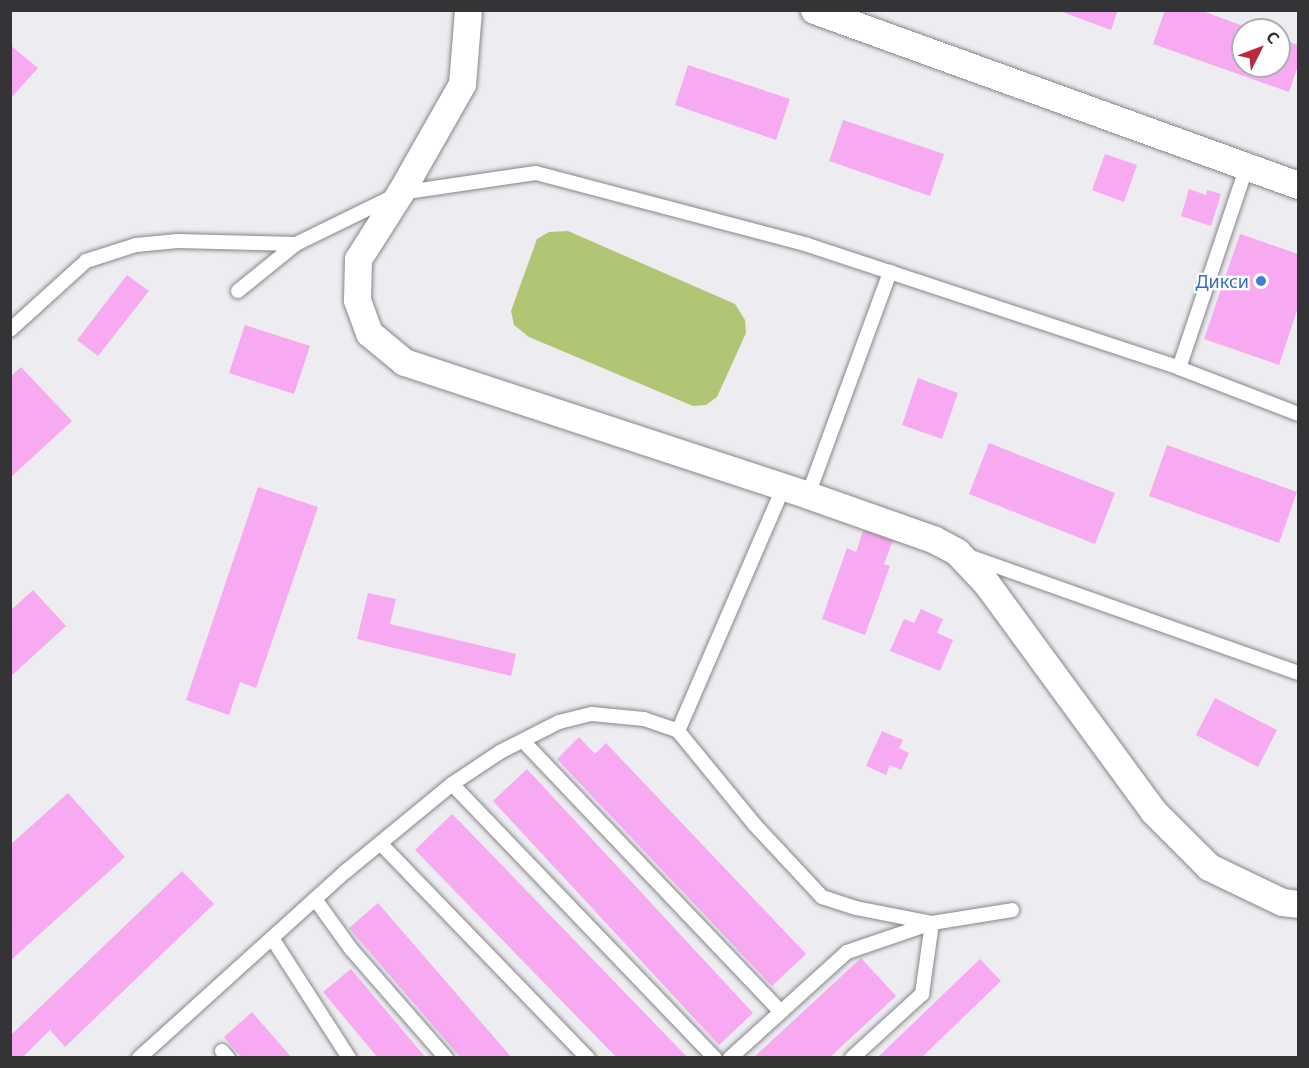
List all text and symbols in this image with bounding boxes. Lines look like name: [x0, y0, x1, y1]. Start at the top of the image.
north arrow: [1231, 18, 1291, 78]
text: С: [1261, 26, 1285, 48]
place label: Дикси: [1195, 270, 1249, 292]
marker: Дикси: [1254, 274, 1268, 288]

